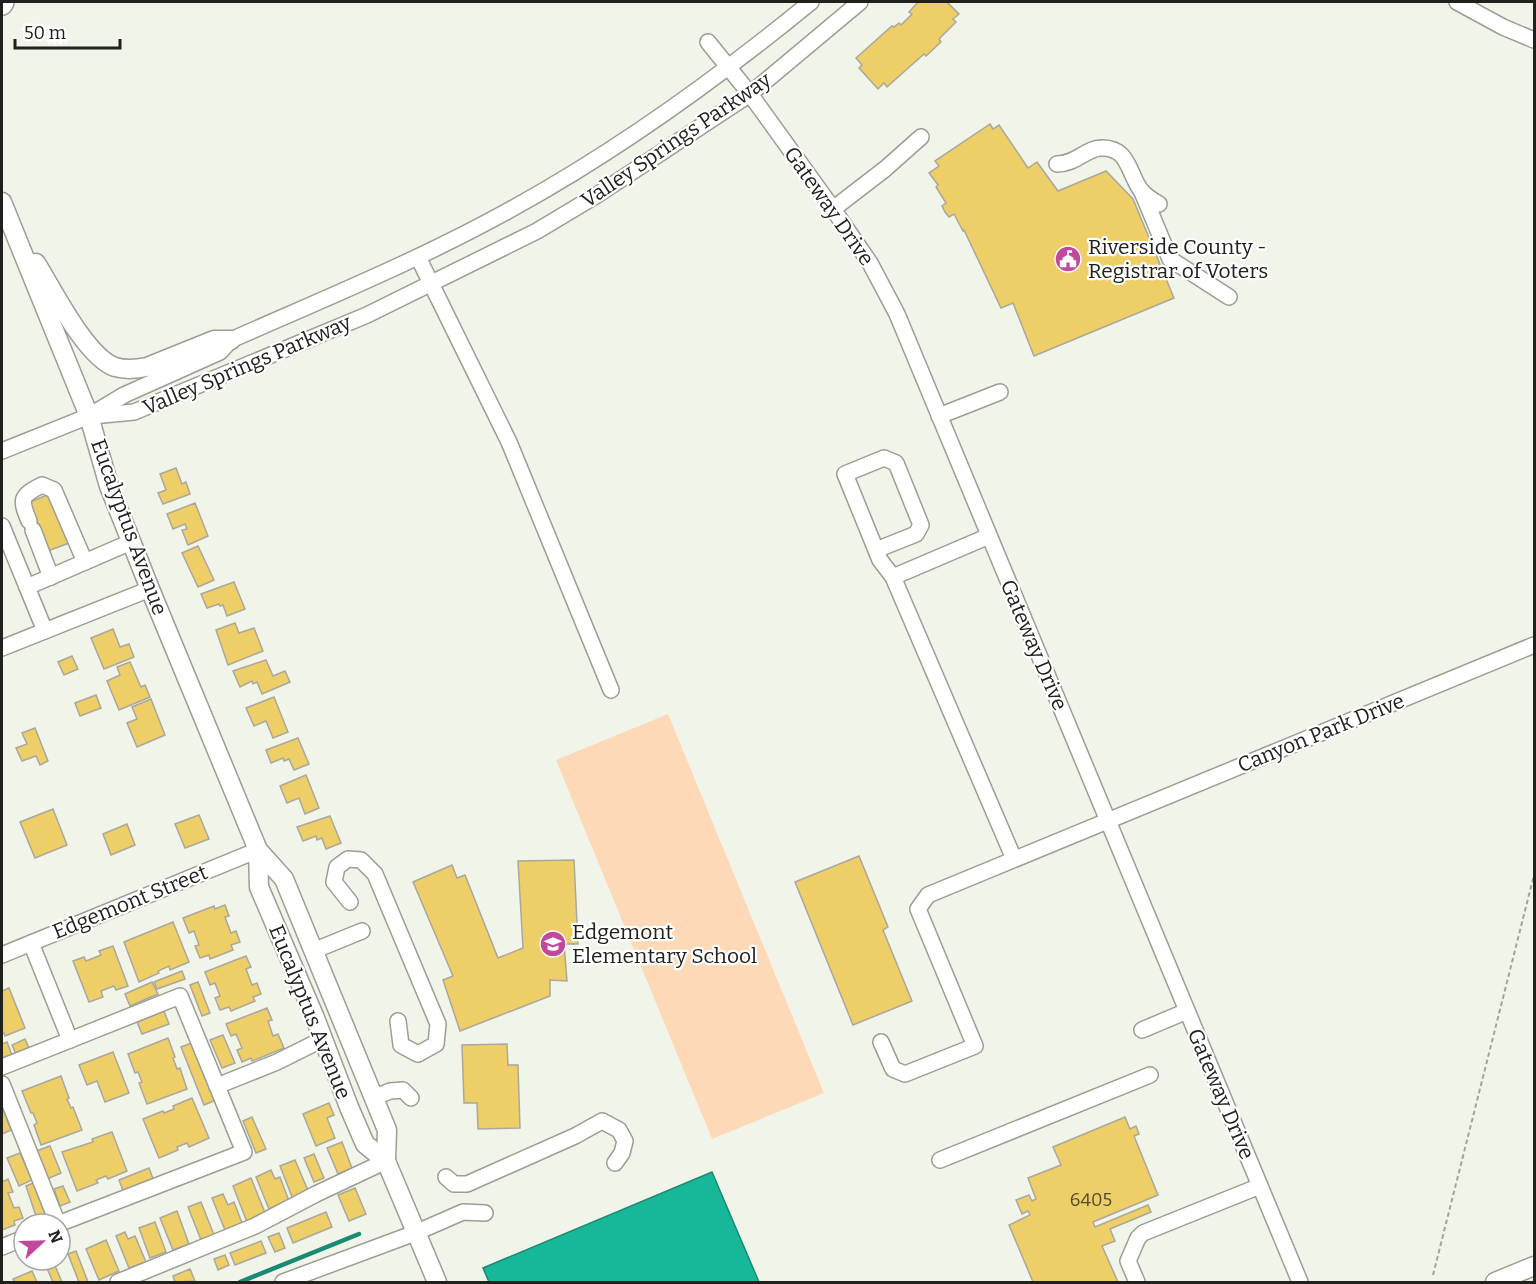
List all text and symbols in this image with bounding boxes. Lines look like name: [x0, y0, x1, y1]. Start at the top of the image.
scale bar: [15, 12, 120, 50]
text: 50 m: [24, 22, 66, 44]
street label: Valley Springs Parkway: [576, 66, 777, 213]
street label: Gateway Drive: [778, 141, 880, 271]
place label: Riverside County - Registrar of Voters: [1088, 234, 1268, 284]
public building icon: Riverside County - Registrar of Voters: [1053, 244, 1083, 274]
street label: Valley Springs Parkway: [139, 309, 356, 421]
street label: Eucalyptus Avenue: [85, 435, 173, 619]
street label: Gateway Drive: [995, 576, 1073, 714]
street label: Canyon Park Drive: [1234, 688, 1408, 778]
street label: Edgemont Street: [49, 859, 212, 945]
place label: Edgemont Elementary School: [572, 919, 757, 969]
street label: Eucalyptus Avenue: [263, 921, 357, 1103]
school or university icon: Edgemont Elementary School: [538, 929, 568, 959]
street label: Gateway Drive: [1182, 1025, 1260, 1163]
house number: 6405: [1070, 1189, 1112, 1211]
north arrow: [12, 1212, 72, 1272]
text: N: [44, 1227, 67, 1246]

